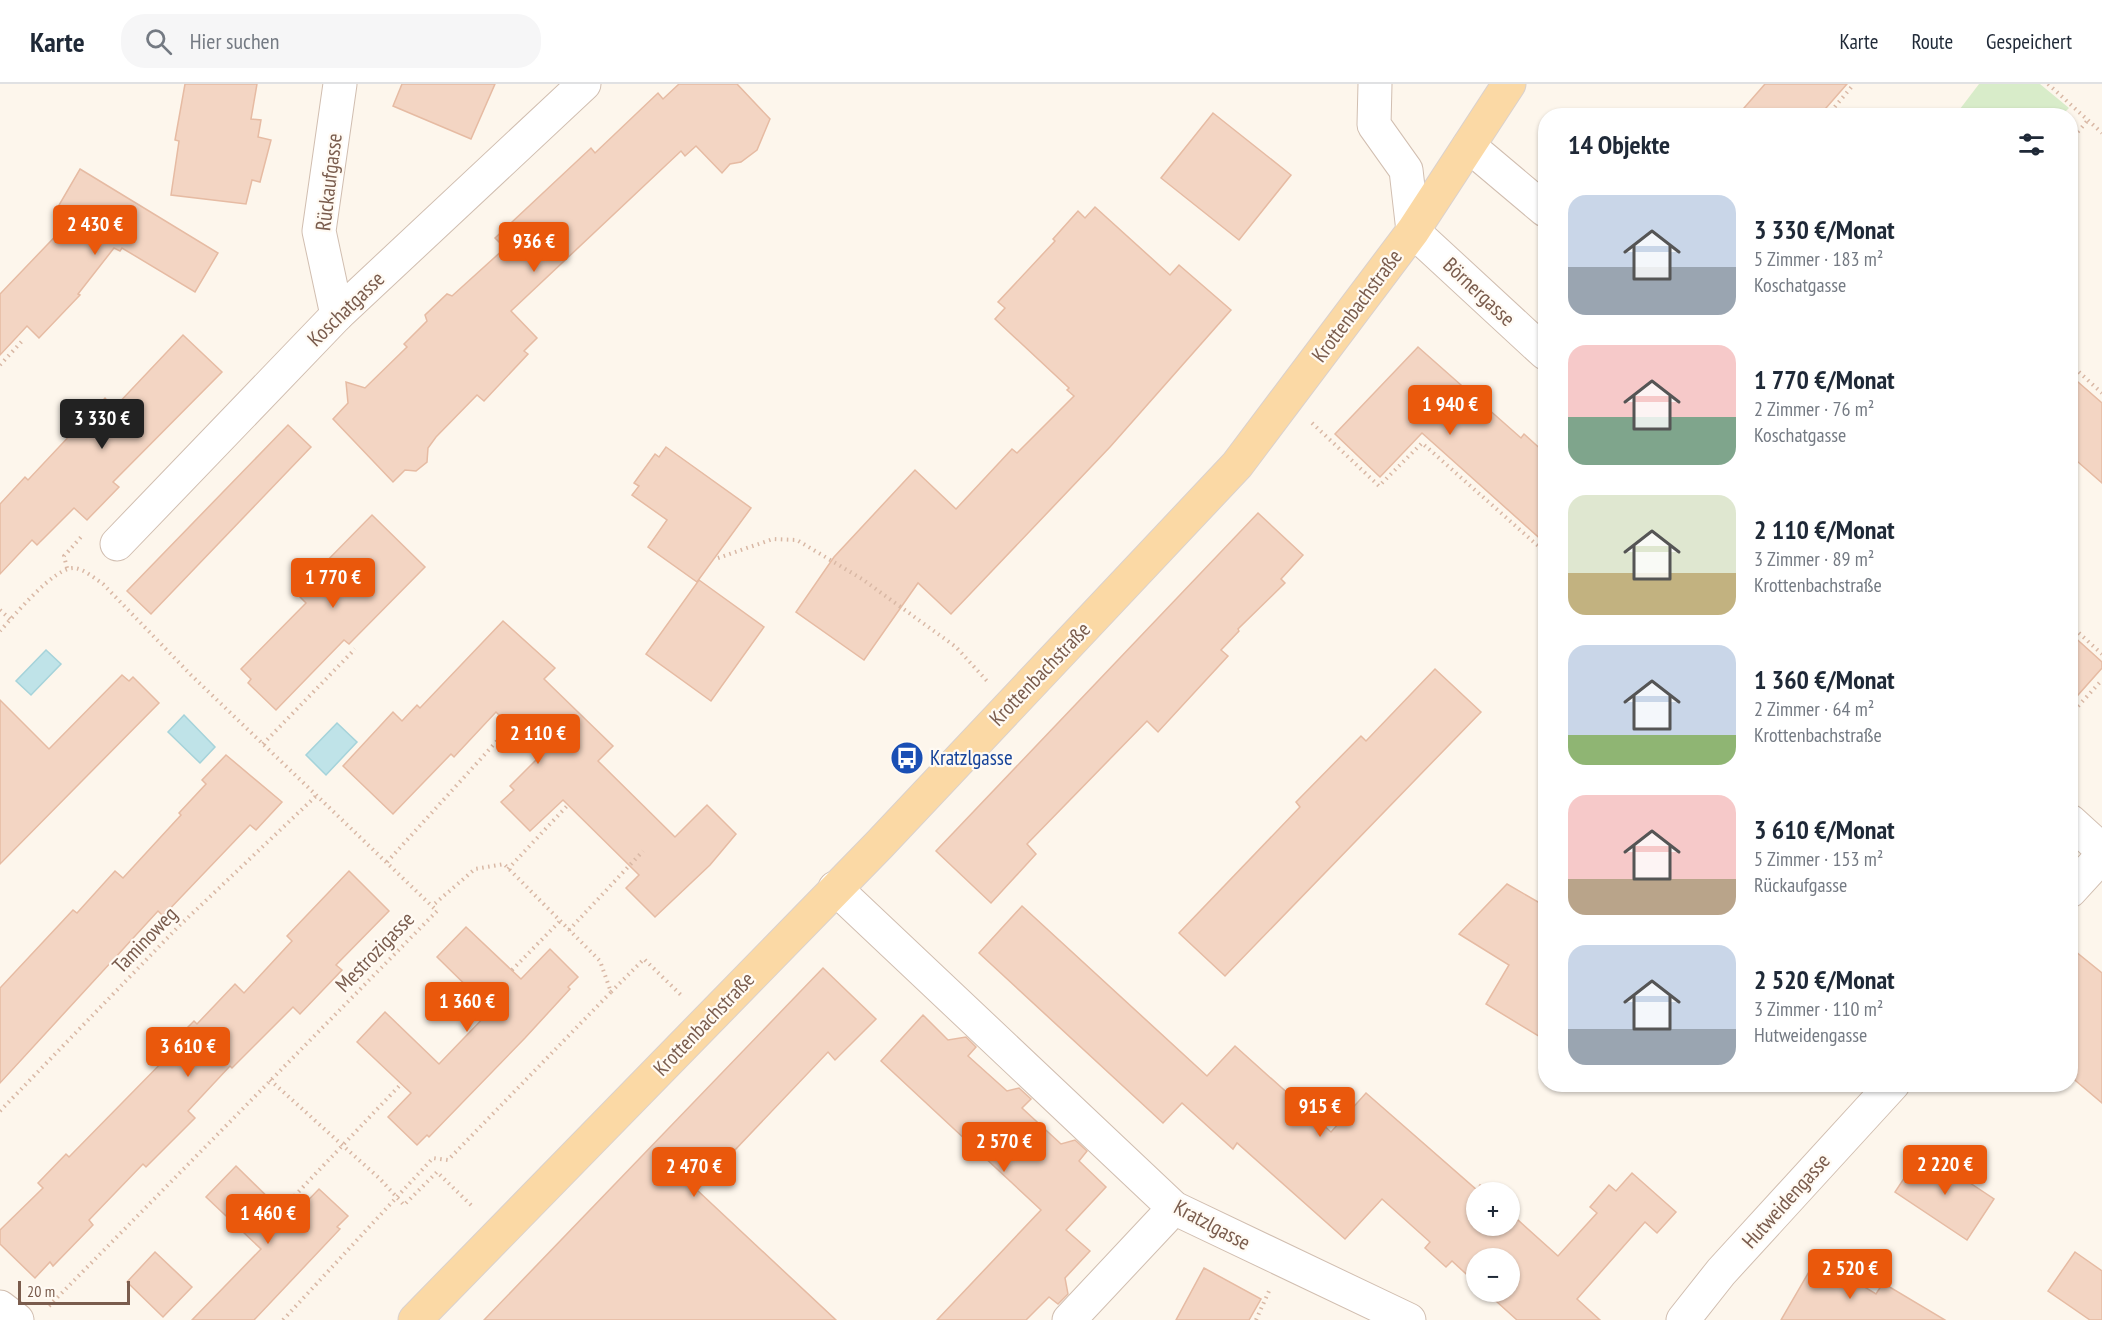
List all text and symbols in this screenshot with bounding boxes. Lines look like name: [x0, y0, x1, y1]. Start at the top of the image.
search box: [121, 14, 541, 68]
text: Karte: [30, 23, 85, 60]
icon: search: [142, 25, 175, 58]
text: Hier suchen: [190, 27, 279, 55]
text: Karte: [1840, 28, 1878, 55]
text: Route: [1911, 28, 1953, 55]
text: Gespeichert: [1986, 28, 2072, 55]
text: 14 Objekte: [1568, 128, 1670, 161]
icon: filters: [2015, 128, 2048, 161]
street label: Rückaufgasse: [309, 132, 348, 232]
pin: 2 430 €: [40, 205, 150, 256]
text: 2 430 €: [67, 211, 123, 237]
text: 3 330 €/Monat: [1754, 213, 1895, 246]
icon: home: [1616, 219, 1688, 291]
pin: 936 €: [492, 222, 576, 273]
text: 936 €: [513, 228, 555, 254]
street label: Krottenbachstraße: [1305, 244, 1408, 367]
text: 5 Zimmer · 183 m²: [1754, 246, 1883, 272]
street label: Börnergasse: [1438, 252, 1521, 332]
street label: Koschatgasse: [301, 265, 390, 352]
text: Koschatgasse: [1754, 272, 1846, 298]
text: 1 770 €/Monat: [1754, 363, 1895, 396]
icon: home: [1616, 369, 1688, 441]
pin: 1 940 €: [1395, 385, 1505, 436]
text: 1 940 €: [1422, 391, 1478, 417]
text: 2 Zimmer · 76 m²: [1754, 396, 1874, 422]
pin: 3 330 €: [47, 399, 157, 450]
text: 3 330 €: [74, 405, 130, 431]
text: Koschatgasse: [1754, 422, 1846, 448]
text: 2 110 €/Monat: [1754, 513, 1895, 546]
icon: home: [1616, 519, 1688, 591]
text: 3 Zimmer · 89 m²: [1754, 546, 1874, 572]
pin: 1 770 €: [278, 558, 388, 609]
text: 1 770 €: [305, 564, 361, 590]
text: Krottenbachstraße: [1754, 572, 1882, 598]
street label: Krottenbachstraße: [983, 616, 1096, 731]
text: 1 360 €/Monat: [1754, 663, 1895, 696]
icon: home: [1616, 669, 1688, 741]
text: 2 Zimmer · 64 m²: [1754, 696, 1874, 722]
pin: 2 110 €: [483, 714, 593, 765]
text: 2 110 €: [510, 720, 566, 746]
text: Krottenbachstraße: [1754, 722, 1882, 748]
bus stop icon: Kratzlgasse: [889, 740, 925, 776]
place label: Kratzlgasse: [930, 744, 1013, 771]
text: 3 610 €/Monat: [1754, 813, 1895, 846]
icon: home: [1616, 819, 1688, 891]
text: 5 Zimmer · 153 m²: [1754, 846, 1883, 872]
text: Rückaufgasse: [1754, 872, 1847, 898]
street label: Taminoweg: [106, 901, 183, 979]
street label: Mestrozigasse: [330, 906, 420, 998]
text: 2 520 €/Monat: [1754, 963, 1895, 996]
street label: Krottenbachstraße: [647, 966, 760, 1081]
icon: home: [1616, 969, 1688, 1041]
pin: 1 360 €: [412, 982, 522, 1033]
text: 1 360 €: [439, 988, 495, 1014]
text: 3 Zimmer · 110 m²: [1754, 996, 1883, 1022]
text: Hutweidengasse: [1754, 1022, 1867, 1048]
pin: 3 610 €: [133, 1027, 243, 1078]
text: 3 610 €: [160, 1033, 216, 1059]
pin: 915 €: [1278, 1087, 1362, 1138]
text: 915 €: [1299, 1093, 1341, 1119]
pin: 2 570 €: [949, 1122, 1059, 1173]
text: 2 570 €: [976, 1128, 1032, 1154]
pin: 2 220 €: [1890, 1145, 2000, 1196]
pin: 2 470 €: [639, 1147, 749, 1198]
street label: Hutweidengasse: [1736, 1147, 1835, 1254]
text: 2 220 €: [1917, 1151, 1973, 1177]
text: 2 470 €: [666, 1153, 722, 1179]
map controls: [1466, 1182, 1520, 1302]
button: +: [1466, 1182, 1520, 1236]
street label: Kratzlgasse: [1169, 1193, 1255, 1256]
pin: 1 460 €: [213, 1194, 323, 1245]
text: 1 460 €: [240, 1200, 296, 1226]
button: −: [1466, 1248, 1520, 1302]
pin: 2 520 €: [1795, 1249, 1905, 1300]
text: 2 520 €: [1822, 1255, 1878, 1281]
scale bar: [18, 1278, 130, 1306]
text: 20 m: [27, 1281, 55, 1301]

